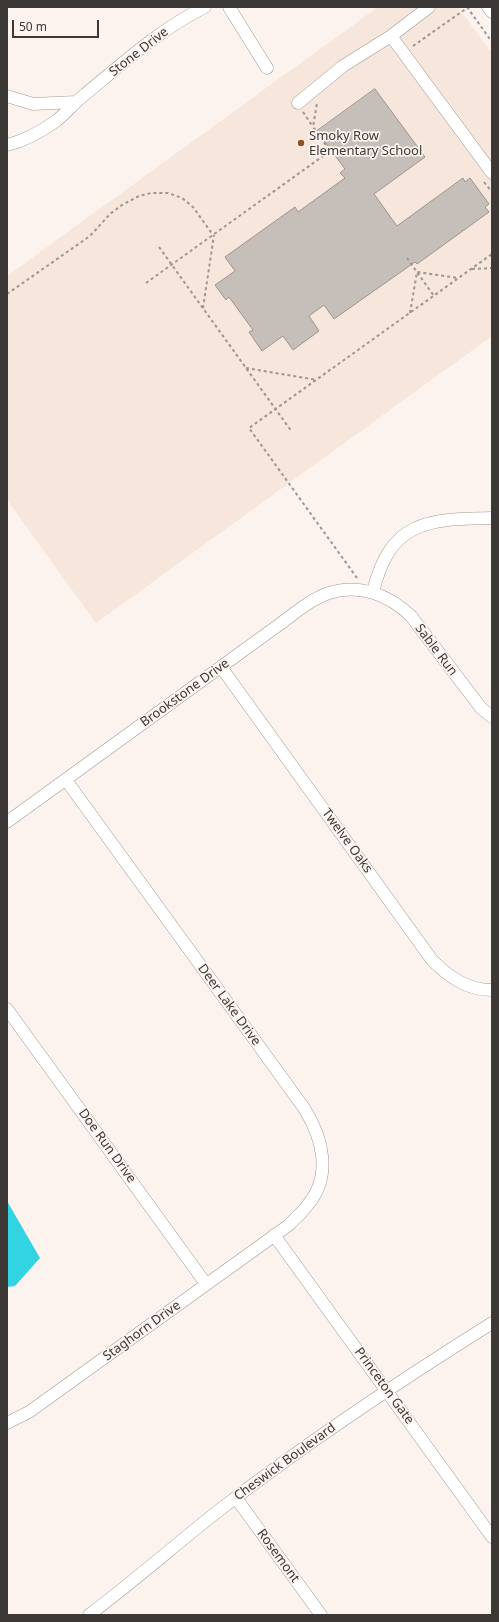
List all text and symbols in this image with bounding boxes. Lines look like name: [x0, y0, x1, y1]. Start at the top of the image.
scale bar: [14, 12, 101, 38]
text: 50 m: [19, 18, 47, 35]
street label: Stone Drive: [106, 24, 172, 80]
place label: Smoky Row Elementary School: [309, 128, 422, 159]
marker: Smoky Row Elementary School: [296, 138, 306, 148]
street label: Sable Run: [412, 621, 460, 679]
street label: Brookstone Drive: [138, 656, 232, 730]
street label: Twelve Oaks: [318, 806, 376, 876]
street label: Deer Lake Drive: [194, 961, 264, 1049]
street label: Doe Run Drive: [75, 1106, 139, 1186]
street label: Staghorn Drive: [100, 1298, 184, 1364]
street label: Princeton Gate: [351, 1345, 417, 1427]
street label: Cheswick Boulevard: [231, 1420, 339, 1504]
street label: Rosemont: [253, 1526, 303, 1586]

